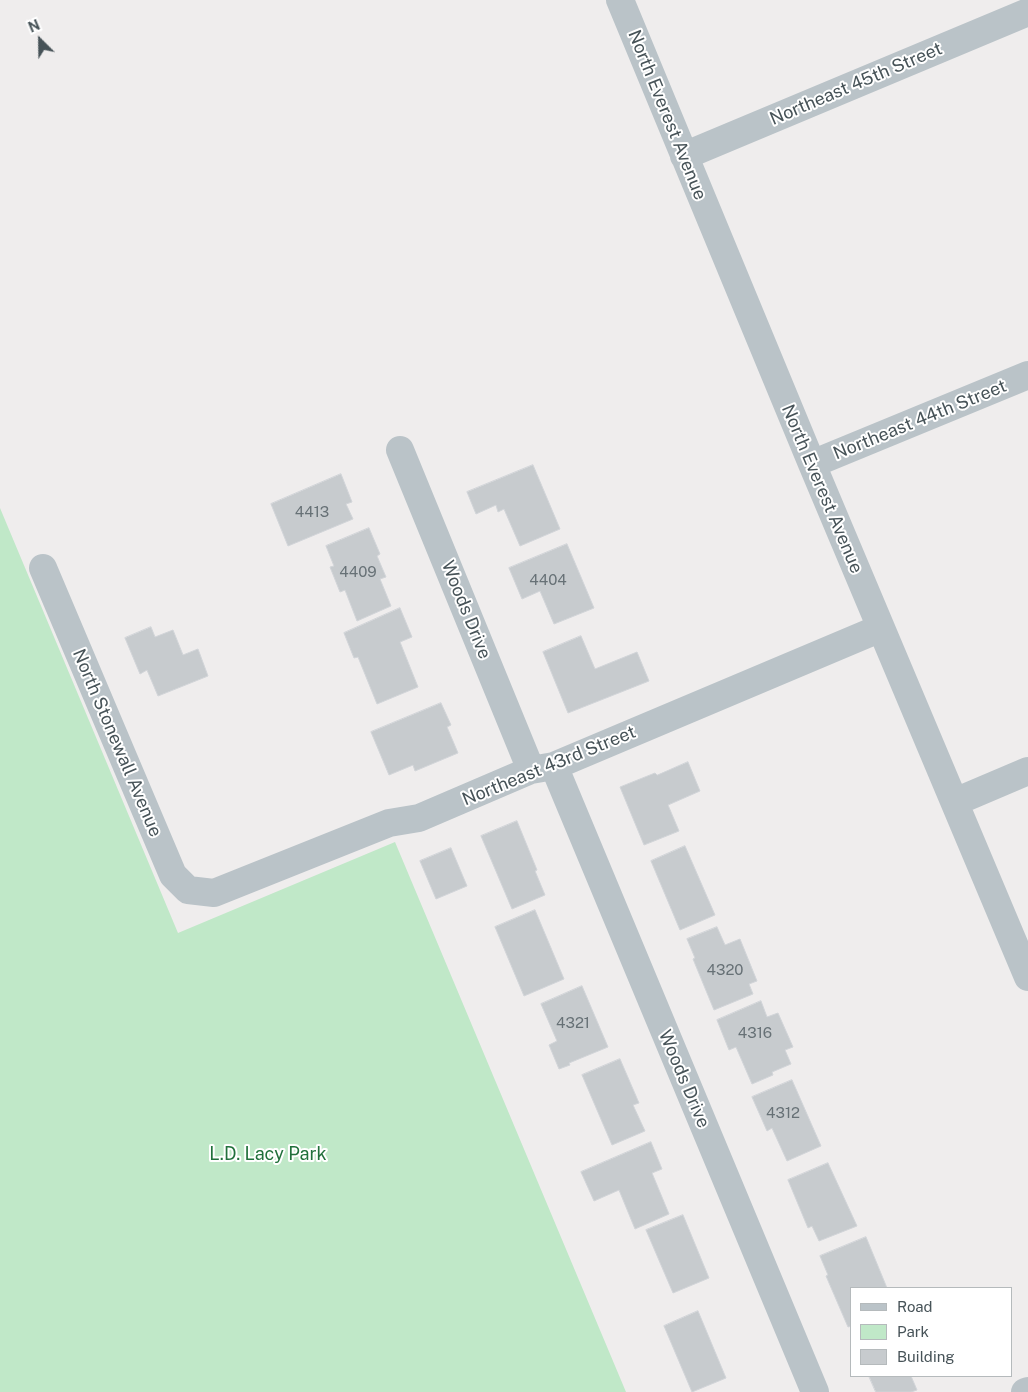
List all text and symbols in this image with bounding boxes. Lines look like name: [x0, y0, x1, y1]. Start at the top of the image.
north arrow: [15, 15, 65, 65]
text: N: [26, 17, 42, 36]
street label: North Everest Avenue: [623, 27, 711, 203]
street label: Northeast 45th Street: [767, 38, 945, 130]
street label: Northeast 44th Street: [830, 375, 1010, 465]
street label: North Everest Avenue: [777, 401, 867, 577]
house number: 4413: [295, 503, 329, 521]
street label: Woods Drive: [437, 558, 495, 662]
house number: 4409: [339, 563, 377, 581]
house number: 4404: [529, 571, 567, 589]
street label: North Stonewall Avenue: [68, 646, 166, 840]
street label: Northeast 43rd Street: [459, 721, 639, 811]
house number: 4320: [707, 961, 743, 979]
house number: 4321: [556, 1014, 590, 1032]
house number: 4316: [738, 1024, 772, 1042]
street label: Woods Drive: [654, 1027, 714, 1131]
house number: 4312: [766, 1104, 800, 1122]
park label: L.D. Lacy Park: [209, 1143, 327, 1165]
legend: [850, 1287, 1013, 1377]
text: Road: [897, 1298, 933, 1315]
text: Park: [897, 1323, 929, 1340]
text: Building: [897, 1348, 955, 1365]

